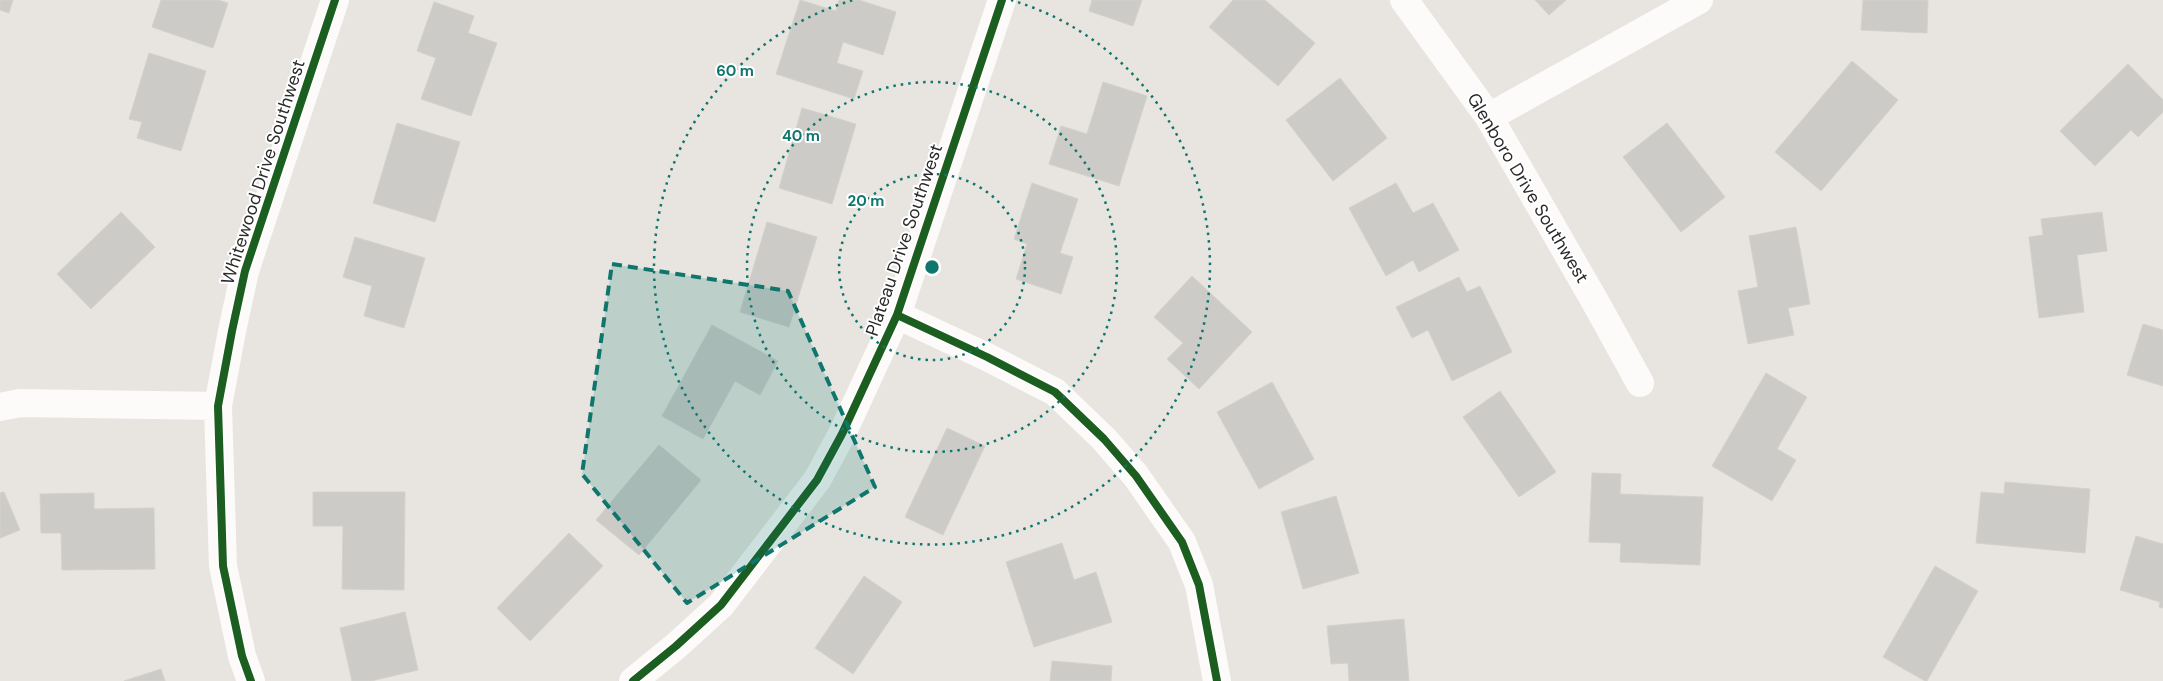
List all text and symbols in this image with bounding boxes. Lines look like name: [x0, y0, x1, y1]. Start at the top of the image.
street label: Whitewood Drive Southwest: [215, 56, 311, 288]
text: 60 m: [716, 61, 754, 81]
street label: Glenboro Drive Southwest: [1462, 89, 1594, 287]
text: 40 m: [782, 126, 820, 146]
street label: Plateau Drive Southwest: [860, 141, 948, 339]
text: 20 m: [848, 191, 884, 211]
centre of rings: [923, 258, 941, 276]

